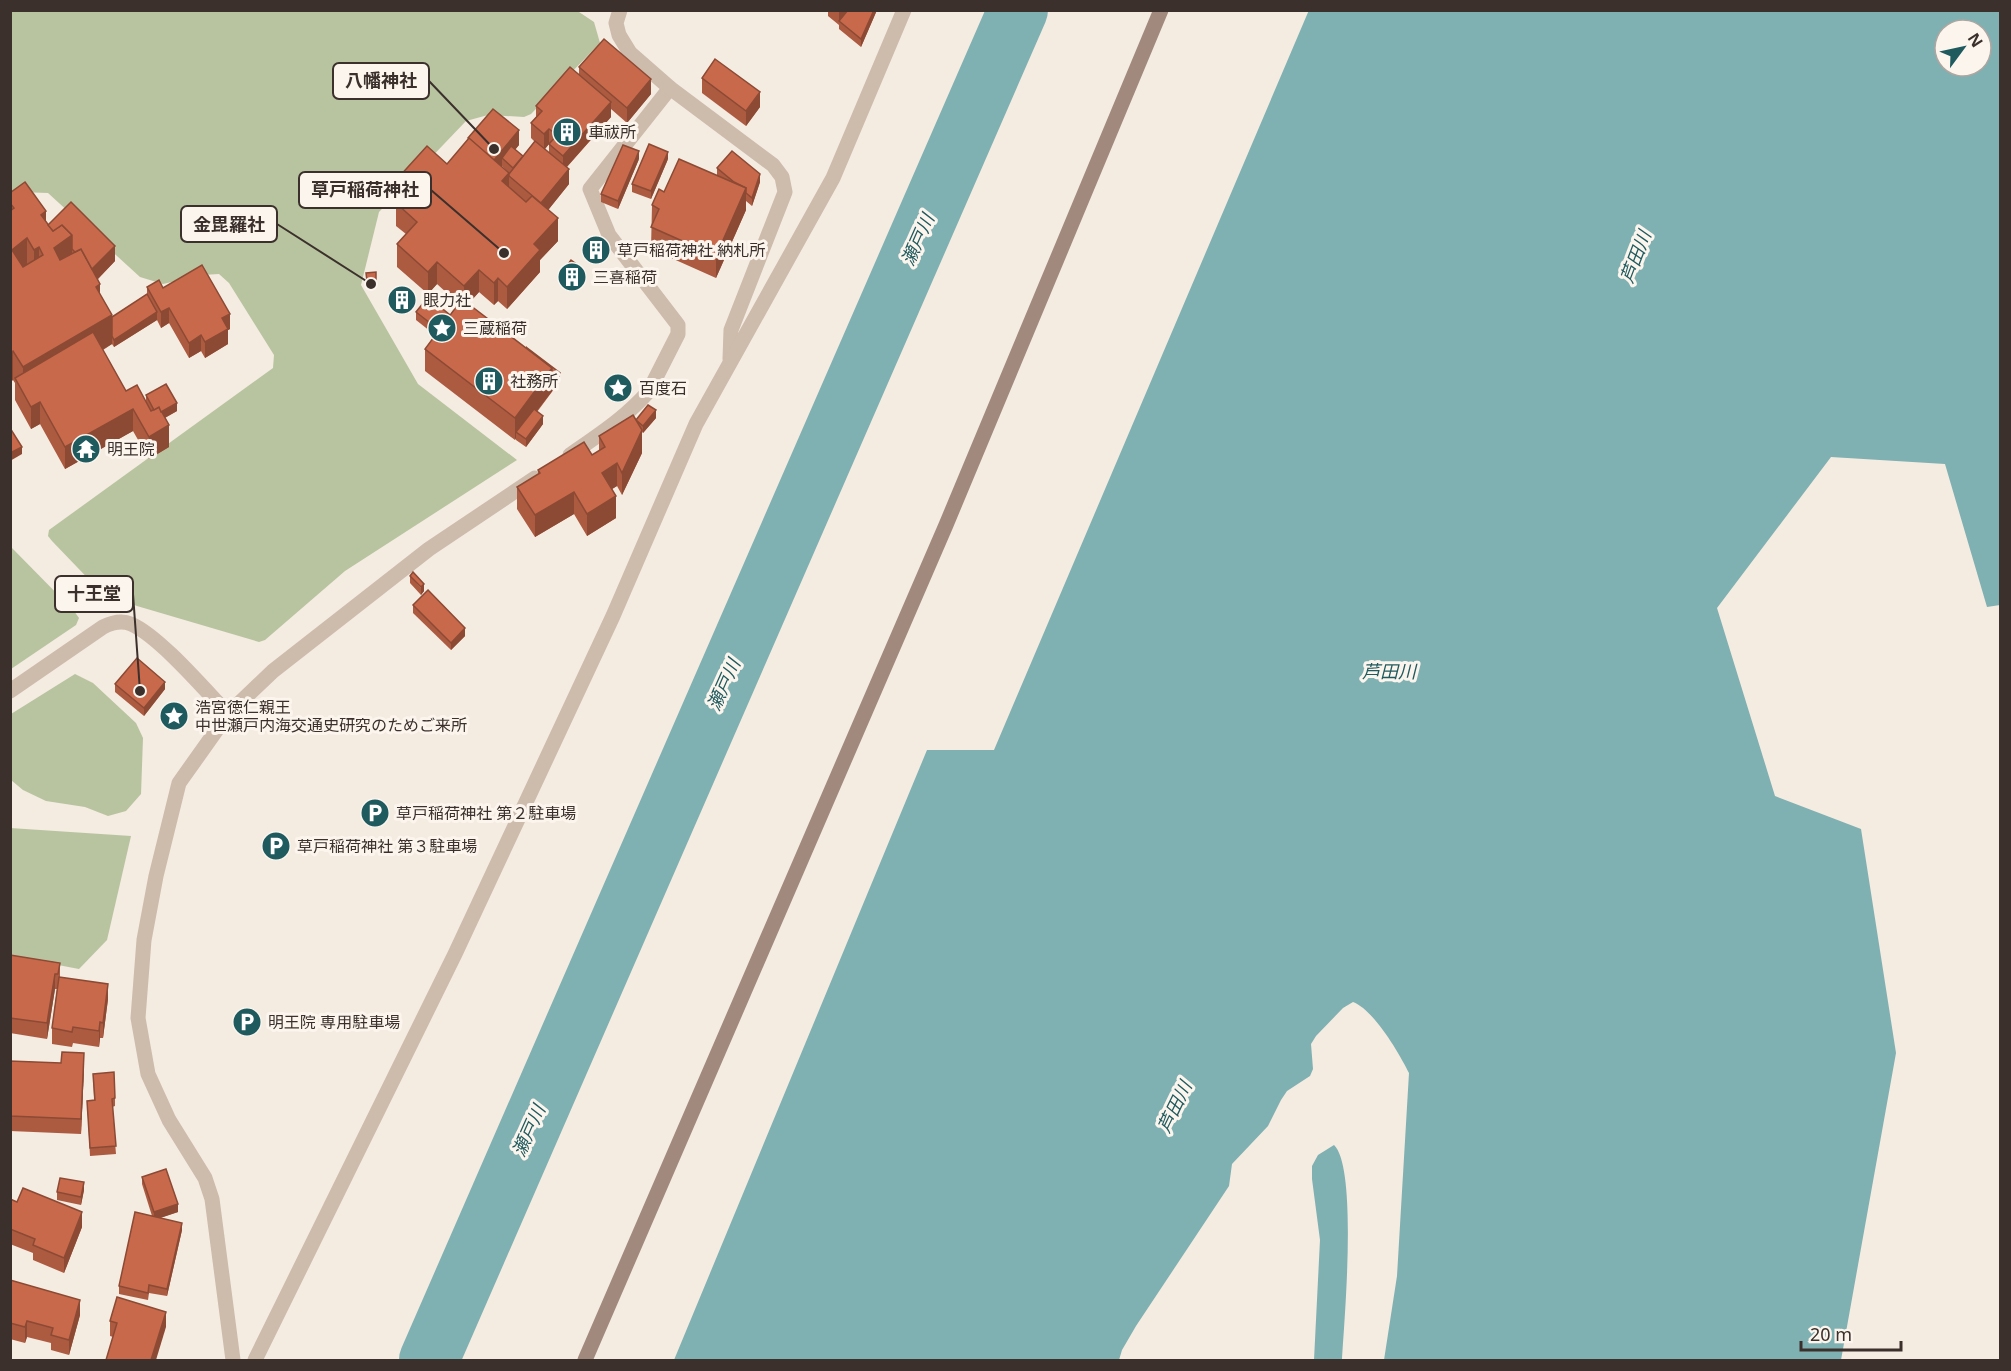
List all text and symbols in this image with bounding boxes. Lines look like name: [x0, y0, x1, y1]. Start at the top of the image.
north arrow: [1933, 18, 1993, 78]
text: N: [1963, 28, 1988, 51]
callout: 八幡神社: [333, 63, 429, 99]
text: 八幡神社: [345, 68, 417, 92]
building icon: 車祓所: [551, 116, 583, 148]
place label: 車祓所: [588, 121, 636, 143]
callout: 草戸稲荷神社: [299, 172, 431, 208]
text: 草戸稲荷神社: [311, 177, 419, 201]
callout: 金毘羅社: [181, 206, 277, 242]
water label: 瀬戸川: [895, 208, 940, 269]
text: 金毘羅社: [193, 212, 265, 236]
water label: 芦田川: [1614, 225, 1657, 286]
building icon: 草戸稲荷神社 納札所: [580, 234, 612, 266]
place label: 草戸稲荷神社 納札所: [617, 239, 765, 261]
building icon: 三喜稲荷: [556, 261, 588, 293]
place label: 三喜稲荷: [593, 266, 657, 288]
building icon: 眼力社: [386, 284, 418, 316]
place label: 眼力社: [423, 289, 471, 311]
place icon: 三蔵稲荷: [426, 312, 458, 344]
place label: 三蔵稲荷: [463, 317, 527, 339]
building icon: 社務所: [473, 365, 505, 397]
place label: 社務所: [510, 370, 558, 392]
place icon: 百度石: [602, 372, 634, 404]
place label: 百度石: [639, 377, 687, 399]
temple icon: 明王院: [70, 433, 102, 465]
place label: 明王院: [107, 438, 155, 460]
callout: 十王堂: [55, 576, 133, 612]
text: 十王堂: [67, 581, 121, 605]
water label: 瀬戸川: [701, 653, 746, 714]
water label: 芦田川: [1362, 659, 1418, 683]
place label: 浩宮徳仁親王 中世瀬戸内海交通史研究のためご来所: [195, 696, 467, 736]
place icon: 浩宮徳仁親王 中世瀬戸内海交通史研究のためご来所: [158, 700, 190, 732]
parking icon: 草戸稲荷神社 第２駐車場: [359, 797, 391, 829]
place label: 草戸稲荷神社 第２駐車場: [396, 802, 576, 824]
parking icon: 草戸稲荷神社 第３駐車場: [260, 830, 292, 862]
place label: 草戸稲荷神社 第３駐車場: [297, 835, 477, 857]
parking icon: 明王院 専用駐車場: [231, 1006, 263, 1038]
place label: 明王院 専用駐車場: [268, 1011, 400, 1033]
water label: 芦田川: [1151, 1075, 1198, 1136]
water label: 瀬戸川: [506, 1099, 551, 1160]
scale bar: [1801, 1314, 1902, 1352]
text: 20 m: [1810, 1322, 1852, 1346]

